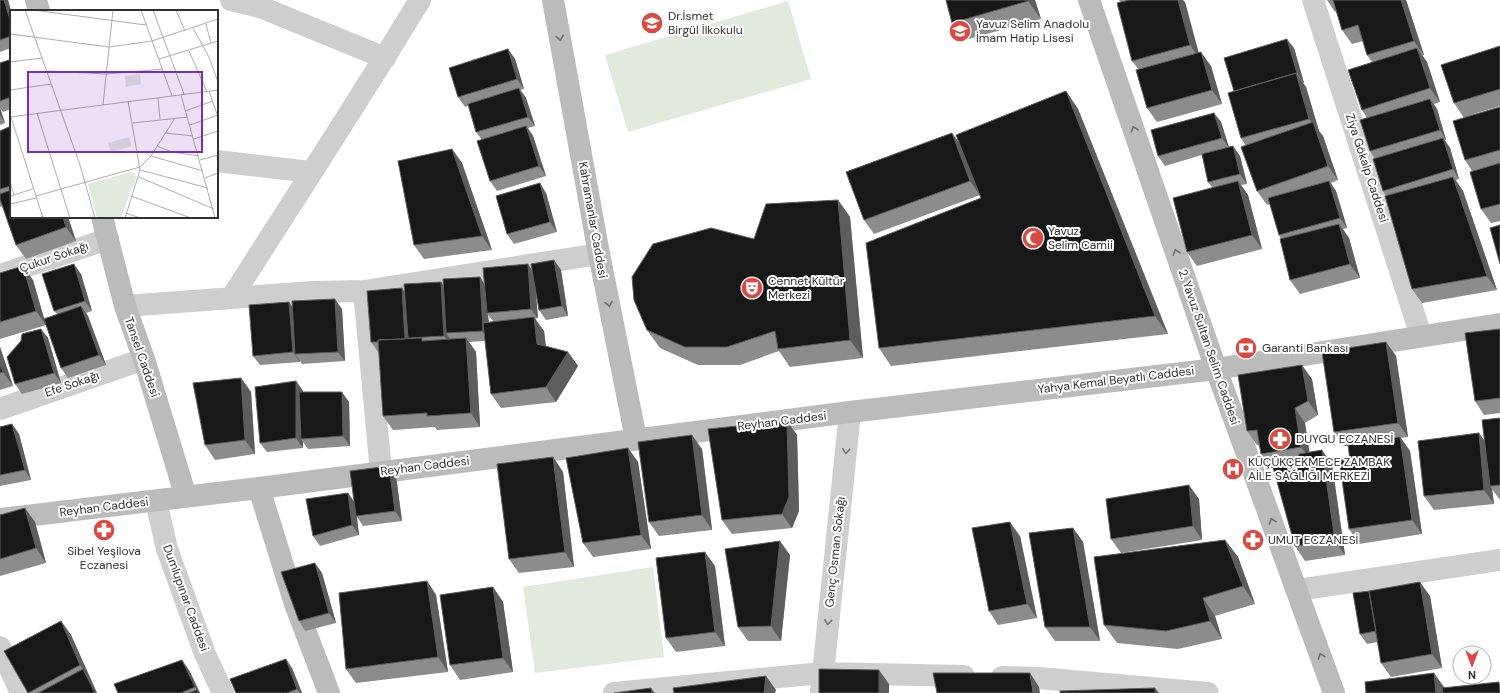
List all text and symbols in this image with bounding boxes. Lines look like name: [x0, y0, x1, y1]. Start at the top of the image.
place label: Dr.İsmet Birgül İlkokulu: [668, 8, 743, 38]
inset map: [10, 10, 218, 218]
school or university icon: Dr.İsmet Birgül İlkokulu: [639, 10, 665, 36]
place label: Yavuz Selim Anadolu İmam Hatip Lisesi: [976, 16, 1089, 46]
school or university icon: Yavuz Selim Anadolu İmam Hatip Lisesi: [947, 18, 973, 44]
one-way arrow: [555, 35, 564, 42]
street label: Ziya Gökalp Caddesi: [1342, 112, 1392, 225]
one-way arrow: [1130, 126, 1138, 133]
street label: Kahramanlar Caddesi: [575, 161, 611, 280]
place label: Yavuz Selim Camii: [1048, 223, 1113, 253]
mosque icon: Yavuz Selim Camii: [1020, 225, 1046, 251]
street label: Çukur Sokağı: [17, 238, 91, 276]
one-way arrow: [1172, 249, 1181, 256]
street label: 2. Yavuz Sultan Selim Caddesi: [1175, 267, 1243, 427]
place label: Cennet Kültür Merkezi: [768, 273, 845, 303]
theatre icon: Cennet Kültür Merkezi: [739, 275, 765, 301]
one-way arrow: [604, 301, 612, 307]
street label: Tansel Caddesi: [121, 315, 163, 399]
bank icon: Garanti Bankası: [1233, 335, 1259, 361]
place label: Garanti Bankası: [1262, 340, 1348, 356]
street label: Yahya Kemal Beyatlı Caddesi: [1037, 362, 1195, 398]
street label: Efe Sokağı: [43, 367, 101, 401]
street label: Reyhan Caddesi: [737, 408, 827, 434]
pharmacy icon: DUYGU ECZANESİ: [1267, 426, 1293, 452]
place label: DUYGU ECZANESİ: [1296, 431, 1393, 447]
one-way arrow: [842, 448, 851, 454]
street label: Reyhan Caddesi: [380, 453, 470, 479]
place label: KÜÇÜKÇEKMECE ZAMBAK AİLE SAĞLIĞI MERKEZİ: [1248, 454, 1390, 484]
hospital icon: KÜÇÜKÇEKMECE ZAMBAK AİLE SAĞLIĞI MERKEZİ: [1220, 456, 1246, 482]
street label: Reyhan Caddesi: [59, 494, 149, 520]
street label: Genç Osman Sokağı: [821, 496, 849, 608]
pharmacy icon: Sibel Yeşilova Eczanesi: [91, 517, 117, 543]
one-way arrow: [1268, 517, 1276, 524]
pharmacy icon: UMUT ECZANESİ: [1240, 527, 1266, 553]
place label: UMUT ECZANESİ: [1268, 532, 1358, 548]
street label: Dumlupınar Caddesi: [159, 542, 213, 654]
place label: Sibel Yeşilova Eczanesi: [67, 543, 141, 573]
one-way arrow: [824, 619, 833, 625]
north arrow: [1452, 645, 1492, 685]
one-way arrow: [1317, 653, 1326, 660]
text: N: [1468, 668, 1476, 682]

